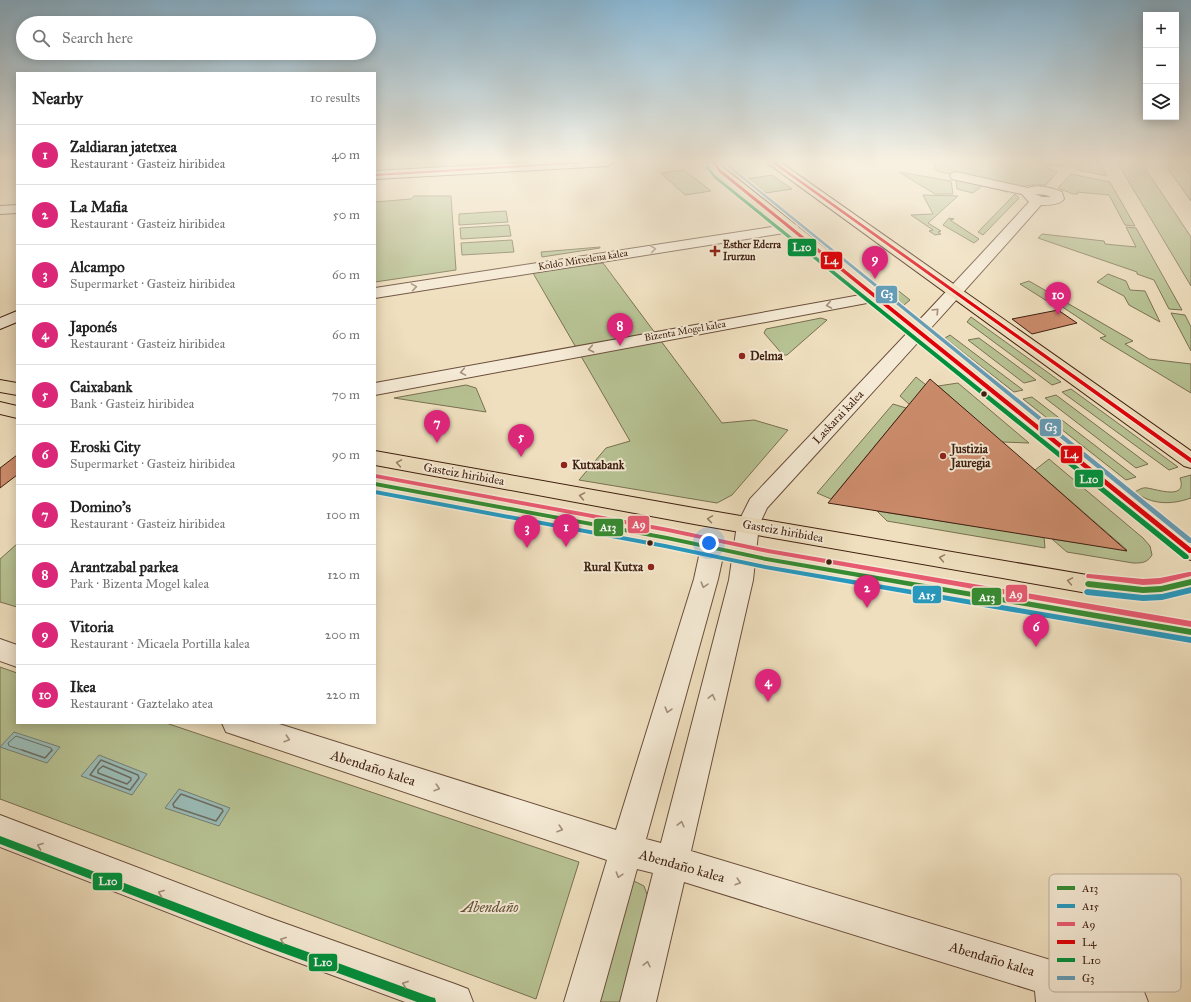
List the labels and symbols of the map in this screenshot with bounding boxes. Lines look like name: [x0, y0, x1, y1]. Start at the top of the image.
line badge: L10: [787, 238, 817, 257]
place label: Esther Ederra Irurzun: [723, 239, 782, 263]
text: L10: [793, 241, 812, 254]
one-way arrow: [650, 245, 656, 254]
marker: Esther Ederra Irurzun: [710, 246, 720, 256]
pin: 9: [862, 246, 888, 279]
street label: Koldo Mitxelena kalea: [537, 247, 629, 273]
line badge: L4: [820, 251, 843, 270]
text: L4: [824, 254, 839, 268]
pin: 10: [1045, 282, 1071, 315]
one-way arrow: [410, 283, 417, 292]
line badge: G3: [875, 285, 898, 304]
text: G3: [881, 288, 893, 302]
one-way arrow: [826, 300, 832, 309]
one-way arrow: [931, 308, 939, 316]
pin: 8: [607, 313, 633, 346]
street label: Bizenta Mogel kalea: [643, 318, 727, 344]
one-way arrow: [588, 344, 594, 353]
place label: Delma: [750, 349, 784, 363]
marker: Delma: [737, 351, 747, 361]
one-way arrow: [460, 368, 466, 376]
street label: Laskarai kalea: [810, 387, 867, 447]
unlabelled marker: [979, 389, 989, 399]
pin: 7: [424, 410, 450, 443]
line badge: G3: [1039, 418, 1062, 437]
text: G3: [1045, 421, 1057, 435]
pin: 5: [508, 424, 534, 457]
place label: Justizia Jauregia: [949, 442, 991, 471]
line badge: L4: [1060, 445, 1083, 464]
text: L4: [1064, 448, 1079, 462]
marker: Justizia Jauregia: [938, 451, 948, 461]
place label: Kutxabank: [572, 458, 625, 472]
one-way arrow: [396, 459, 402, 467]
street label: Gasteiz hiribidea: [423, 460, 506, 488]
marker: Kutxabank: [559, 460, 569, 470]
line badge: L10: [1074, 469, 1104, 488]
text: L10: [1080, 473, 1099, 486]
one-way arrow: [579, 492, 585, 500]
pin: 1: [553, 514, 579, 547]
pin: 3: [514, 515, 540, 548]
line badge: A9: [627, 515, 650, 534]
one-way arrow: [707, 515, 713, 523]
street label: Gasteiz hiribidea: [742, 517, 825, 545]
line badge: A13: [593, 518, 624, 537]
text: A9: [631, 518, 646, 532]
text: A13: [599, 521, 616, 535]
your location: [699, 533, 719, 553]
unlabelled marker: [645, 538, 655, 548]
one-way arrow: [938, 555, 945, 563]
unlabelled marker: [824, 557, 834, 567]
place label: Rural Kutxa: [584, 560, 644, 574]
marker: Rural Kutxa: [646, 562, 656, 572]
pin: 2: [854, 575, 880, 608]
one-way arrow: [1066, 577, 1073, 585]
one-way arrow: [700, 581, 709, 588]
line badge: A9: [1005, 584, 1028, 603]
line badge: A15: [912, 585, 942, 604]
line badge: A13: [971, 587, 1002, 606]
text: A9: [1008, 588, 1023, 602]
text: A15: [918, 589, 936, 602]
text: A13: [978, 591, 995, 605]
pin: 6: [1023, 614, 1049, 647]
pin: 4: [755, 669, 781, 702]
one-way arrow: [707, 694, 715, 701]
one-way arrow: [664, 706, 673, 713]
one-way arrow: [283, 734, 290, 743]
street label: Abendaño kalea: [327, 746, 418, 790]
one-way arrow: [433, 783, 440, 792]
one-way arrow: [676, 820, 684, 827]
one-way arrow: [557, 824, 564, 832]
one-way arrow: [37, 843, 44, 851]
street label: Abendaño kalea: [636, 845, 727, 886]
one-way arrow: [615, 871, 624, 878]
line badge: L10: [92, 872, 123, 891]
legend: [1049, 874, 1181, 992]
text: L10: [99, 875, 118, 888]
one-way arrow: [735, 877, 742, 886]
text: A13: [1081, 882, 1098, 895]
one-way arrow: [158, 890, 165, 898]
park label: Abendaño: [459, 899, 519, 916]
text: A15: [1081, 900, 1099, 913]
text: A9: [1081, 918, 1095, 931]
one-way arrow: [279, 936, 286, 944]
text: L4: [1082, 936, 1097, 949]
street label: Abendaño kalea: [946, 938, 1037, 980]
line badge: L10: [308, 953, 338, 972]
text: L10: [1082, 954, 1101, 967]
text: L10: [314, 956, 333, 969]
one-way arrow: [643, 961, 651, 967]
text: G3: [1082, 972, 1094, 985]
one-way arrow: [402, 980, 409, 989]

